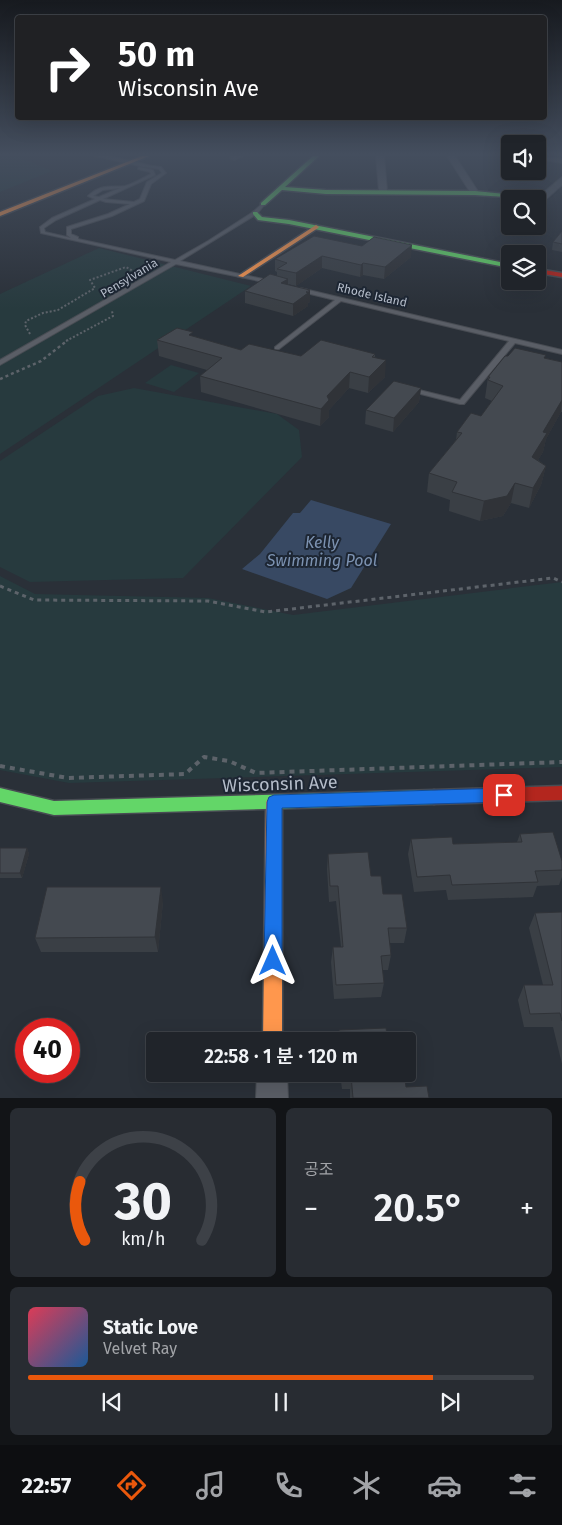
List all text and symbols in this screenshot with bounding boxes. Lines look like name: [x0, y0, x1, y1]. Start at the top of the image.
text: 50 m: [118, 33, 195, 75]
icon: right: [35, 35, 100, 100]
text: Wisconsin Ave: [118, 75, 259, 102]
map controls: [501, 135, 546, 290]
button: sound: [501, 135, 546, 180]
button: search: [501, 190, 546, 235]
button: layers: [501, 245, 546, 290]
street label: Pensylvania: [98, 255, 160, 301]
street label: Rhode Island: [336, 280, 408, 310]
water label: Kelly Swimming Pool: [266, 533, 377, 570]
street label: Wisconsin Ave: [222, 771, 338, 797]
pin: [483, 774, 525, 816]
icon: arrive: [490, 781, 518, 809]
position arrow: [246, 934, 298, 986]
speed limit sign: 40: [15, 1018, 80, 1083]
text: 22:58 · 1 분 · 120 m: [204, 1045, 358, 1068]
text: 공조: [304, 1160, 333, 1179]
text: 30: [113, 1170, 172, 1233]
text: 20.5°: [374, 1185, 464, 1231]
text: −: [304, 1192, 318, 1225]
text: +: [520, 1192, 534, 1225]
text: km/h: [121, 1228, 165, 1250]
text: Static Love: [103, 1316, 198, 1339]
text: Velvet Ray: [103, 1339, 177, 1358]
icon: previous: [98, 1388, 126, 1416]
icon: pause: [267, 1388, 295, 1416]
icon: next: [436, 1388, 464, 1416]
icon: directions: [114, 1468, 149, 1503]
icon: music: [193, 1468, 228, 1503]
icon: phone: [271, 1468, 306, 1503]
icon: climate: [349, 1468, 384, 1503]
icon: car: [427, 1468, 462, 1503]
icon: filters: [505, 1468, 540, 1503]
text: 22:57: [22, 1472, 71, 1499]

